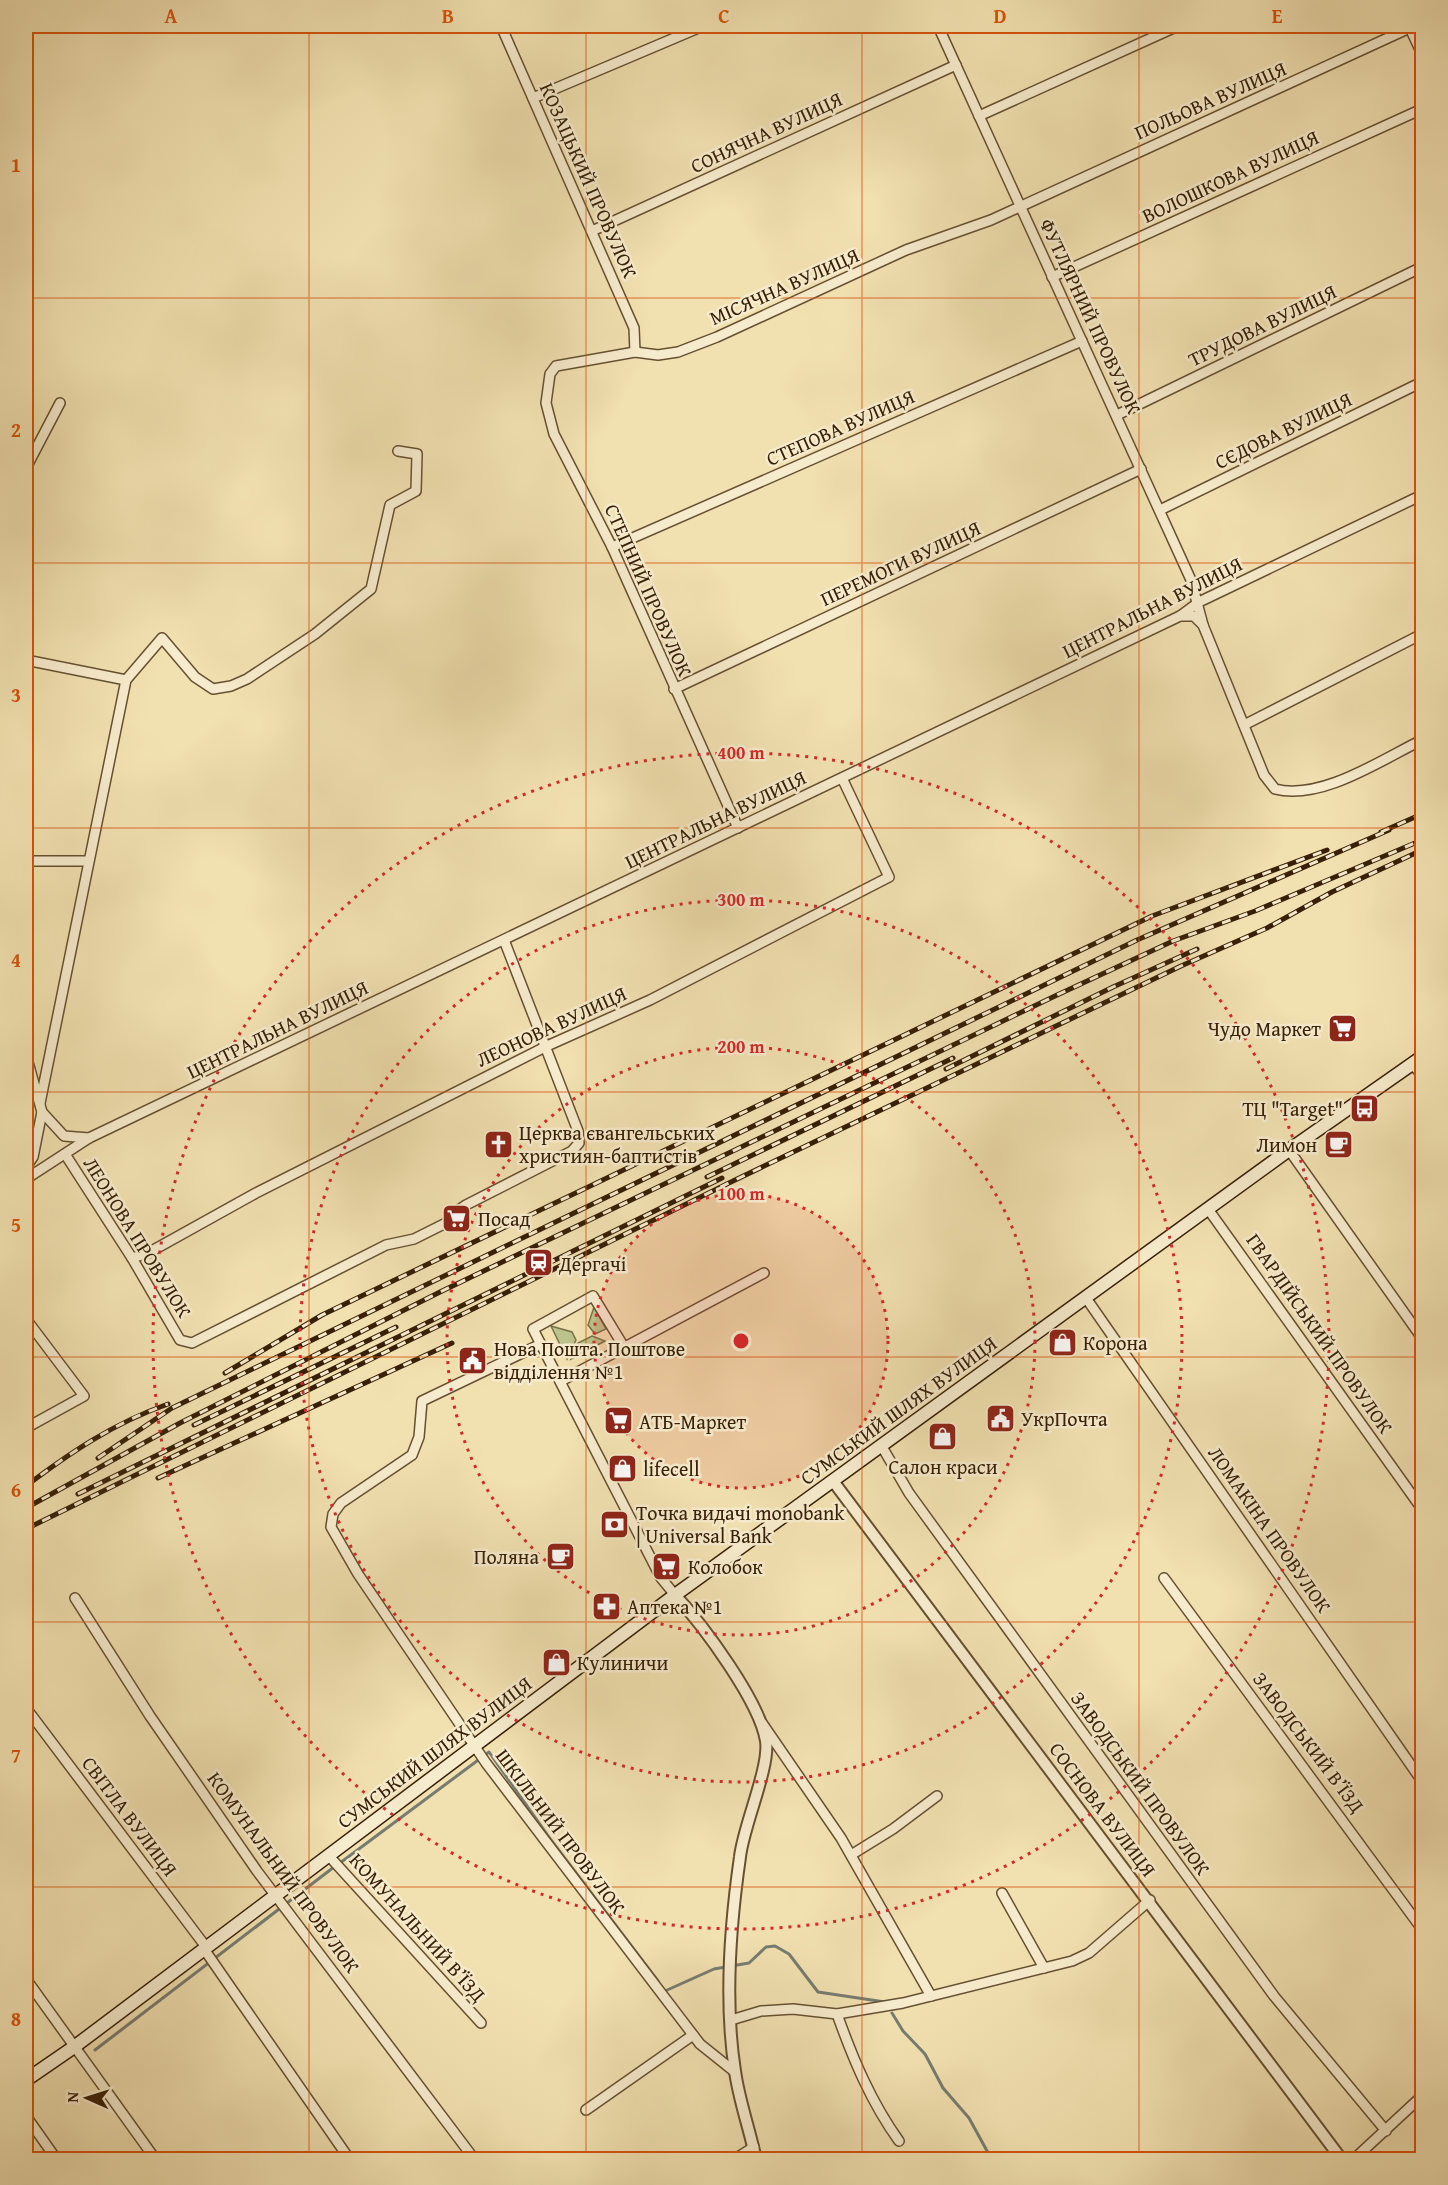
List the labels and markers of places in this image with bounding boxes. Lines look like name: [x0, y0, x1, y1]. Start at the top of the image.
supermarket icon: Чудо Маркет: [1326, 1012, 1358, 1044]
place label: Чудо Маркет: [1208, 1014, 1321, 1043]
bus stop icon: ТЦ "Target": [1348, 1092, 1380, 1124]
place label: ТЦ "Target": [1242, 1094, 1343, 1123]
place label: Церква євангельських християн-баптистів: [519, 1118, 716, 1170]
church icon: Церква євангельських християн-баптистів: [482, 1128, 514, 1160]
cafe icon: Лимон: [1322, 1128, 1354, 1160]
place label: Лимон: [1256, 1130, 1317, 1159]
supermarket icon: Посад: [441, 1202, 473, 1234]
place label: Посад: [478, 1204, 530, 1233]
station icon: Дергачі: [522, 1247, 554, 1279]
place label: Дергачі: [558, 1249, 627, 1278]
shop icon: Корона: [1046, 1326, 1078, 1358]
place label: Корона: [1083, 1328, 1148, 1357]
centre of rings: [731, 1331, 751, 1351]
place label: Нова Пошта. Поштове відділення №1: [494, 1334, 685, 1386]
public building icon: Нова Пошта. Поштове відділення №1: [457, 1344, 489, 1376]
public building icon: УкрПочта: [984, 1402, 1016, 1434]
place label: УкрПочта: [1021, 1404, 1108, 1433]
supermarket icon: АТБ-Маркет: [602, 1405, 634, 1437]
place label: АТБ-Маркет: [639, 1407, 746, 1436]
shop icon: Салон краси: [927, 1420, 959, 1452]
shop icon: lifecell: [606, 1452, 638, 1484]
place label: Салон краси: [888, 1452, 998, 1481]
place label: lifecell: [643, 1454, 700, 1483]
place label: Точка видачі monobank | Universal Bank: [636, 1498, 845, 1550]
bank icon: Точка видачі monobank | Universal Bank: [599, 1508, 631, 1540]
cafe icon: Поляна: [544, 1540, 576, 1572]
place label: Поляна: [474, 1542, 539, 1571]
supermarket icon: Колобок: [651, 1550, 683, 1582]
place label: Колобок: [688, 1552, 763, 1581]
pharmacy icon: Аптека №1: [590, 1590, 622, 1622]
place label: Аптека №1: [627, 1592, 722, 1621]
shop icon: Кулиничи: [540, 1646, 572, 1678]
place label: Кулиничи: [577, 1648, 669, 1677]

